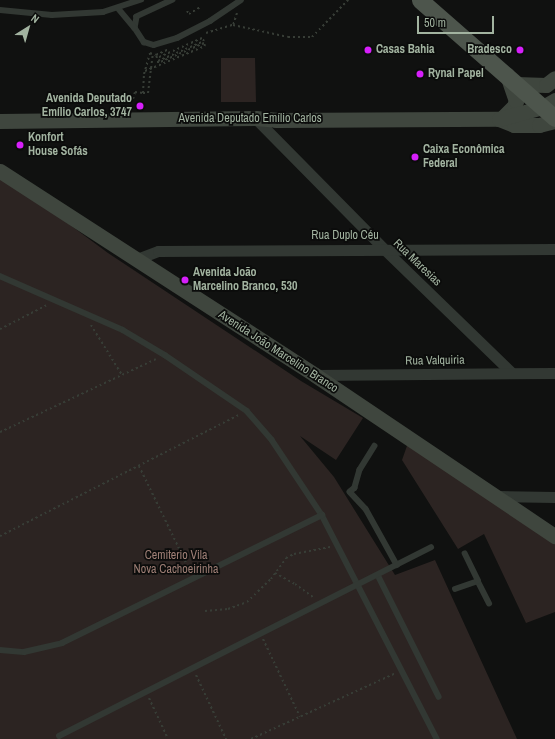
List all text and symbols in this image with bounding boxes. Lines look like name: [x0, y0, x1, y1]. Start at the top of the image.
north arrow: [8, 8, 48, 48]
scale bar: [419, 8, 496, 34]
text: N: [28, 11, 42, 26]
text: 50 m: [424, 15, 446, 31]
place label: Casas Bahia: [376, 43, 435, 57]
place label: Bradesco: [467, 43, 512, 57]
marker: Casas Bahia: [363, 45, 373, 55]
marker: Bradesco: [515, 45, 525, 55]
place label: Rynal Papel: [428, 67, 484, 81]
marker: Rynal Papel: [415, 69, 425, 79]
place label: Avenida Deputado Emílio Carlos, 3747: [42, 92, 132, 120]
marker: Avenida Deputado Emílio Carlos, 3747: [135, 101, 145, 111]
street label: Avenida Deputado Emílio Carlos: [178, 112, 322, 126]
place label: Konfort House Sofás: [28, 131, 88, 159]
marker: Konfort House Sofás: [15, 140, 25, 150]
place label: Caixa Econômica Federal: [423, 143, 504, 171]
marker: Caixa Econômica Federal: [410, 152, 420, 162]
street label: Rua Duplo Céu: [311, 229, 379, 243]
street label: Rua Maresias: [390, 237, 444, 289]
place label: Avenida João Marcelino Branco, 530: [193, 266, 297, 294]
marker: Avenida João Marcelino Branco, 530: [180, 275, 190, 285]
street label: Avenida João Marcelino Branco: [215, 308, 341, 396]
street label: Rua Valquiria: [405, 353, 465, 369]
park label: Cemiterio Vila Nova Cachoeirinha: [134, 549, 218, 577]

